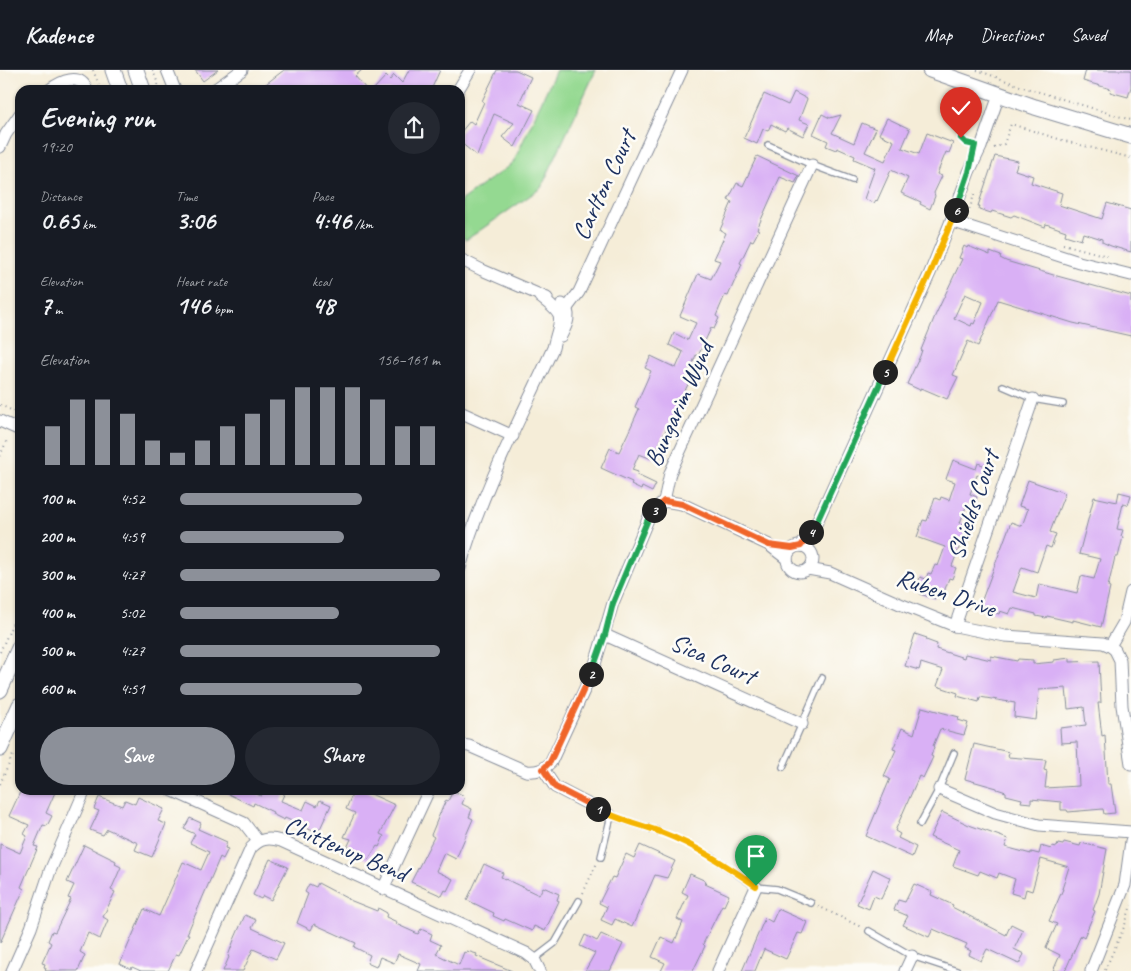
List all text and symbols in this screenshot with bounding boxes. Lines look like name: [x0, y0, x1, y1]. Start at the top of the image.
text: Kadence: [25, 20, 93, 50]
text: Map: [925, 24, 952, 46]
text: Directions: [980, 24, 1043, 46]
text: Saved: [1071, 24, 1106, 46]
pin: [940, 87, 982, 138]
icon: check: [947, 94, 975, 122]
text: Evening run: [40, 100, 155, 135]
button: share: [388, 102, 440, 154]
street label: Carlton Court: [565, 122, 645, 245]
text: 19:20: [40, 137, 72, 157]
text: Distance: [40, 188, 82, 205]
text: Time: [176, 188, 197, 205]
text: Pace: [312, 188, 334, 205]
pin: 6: [944, 198, 968, 222]
text: 6: [953, 202, 960, 219]
text: 0.65: [40, 205, 79, 237]
text: 3:06: [176, 205, 215, 237]
text: 4:46: [312, 205, 351, 237]
text: km: [79, 216, 96, 233]
text: /km: [351, 216, 373, 233]
text: Elevation: [40, 273, 83, 290]
text: Heart rate: [176, 273, 227, 290]
text: kcal: [312, 273, 331, 290]
text: 7: [40, 290, 51, 322]
text: 146: [176, 290, 210, 322]
text: 48: [312, 290, 335, 322]
text: m: [51, 301, 62, 318]
text: bpm: [210, 301, 233, 318]
street label: Bungarim Wynd: [637, 333, 723, 472]
text: Elevation: [40, 350, 89, 370]
text: 156–161 m: [377, 350, 440, 370]
pin: 5: [872, 360, 898, 384]
text: 5: [882, 364, 889, 381]
street label: Shields Court: [940, 443, 1008, 564]
text: 100 m: [40, 489, 75, 509]
text: 4:52: [120, 489, 145, 509]
pin: 3: [642, 498, 666, 522]
text: 3: [651, 502, 658, 519]
pin: 4: [798, 520, 824, 544]
text: 4: [808, 524, 815, 541]
text: 200 m: [40, 527, 75, 547]
text: 4:59: [120, 527, 145, 547]
street label: Ruben Drive: [892, 561, 1001, 625]
text: 300 m: [40, 565, 75, 585]
text: 4:27: [120, 565, 145, 585]
text: 400 m: [40, 603, 75, 623]
text: 5:02: [120, 603, 145, 623]
street label: Sica Court: [666, 626, 764, 693]
text: 500 m: [40, 641, 74, 661]
text: 4:27: [120, 641, 145, 661]
pin: 2: [578, 662, 604, 686]
text: 2: [588, 666, 595, 683]
text: 600 m: [40, 679, 75, 699]
text: 4:51: [120, 679, 145, 699]
button: Save: [40, 727, 235, 785]
button: Share: [245, 727, 440, 785]
pin: 1: [586, 796, 610, 822]
text: 1: [595, 801, 602, 818]
street label: Chittenup Bend: [279, 809, 416, 891]
pin: [735, 835, 777, 886]
icon: arrive: [742, 842, 770, 870]

